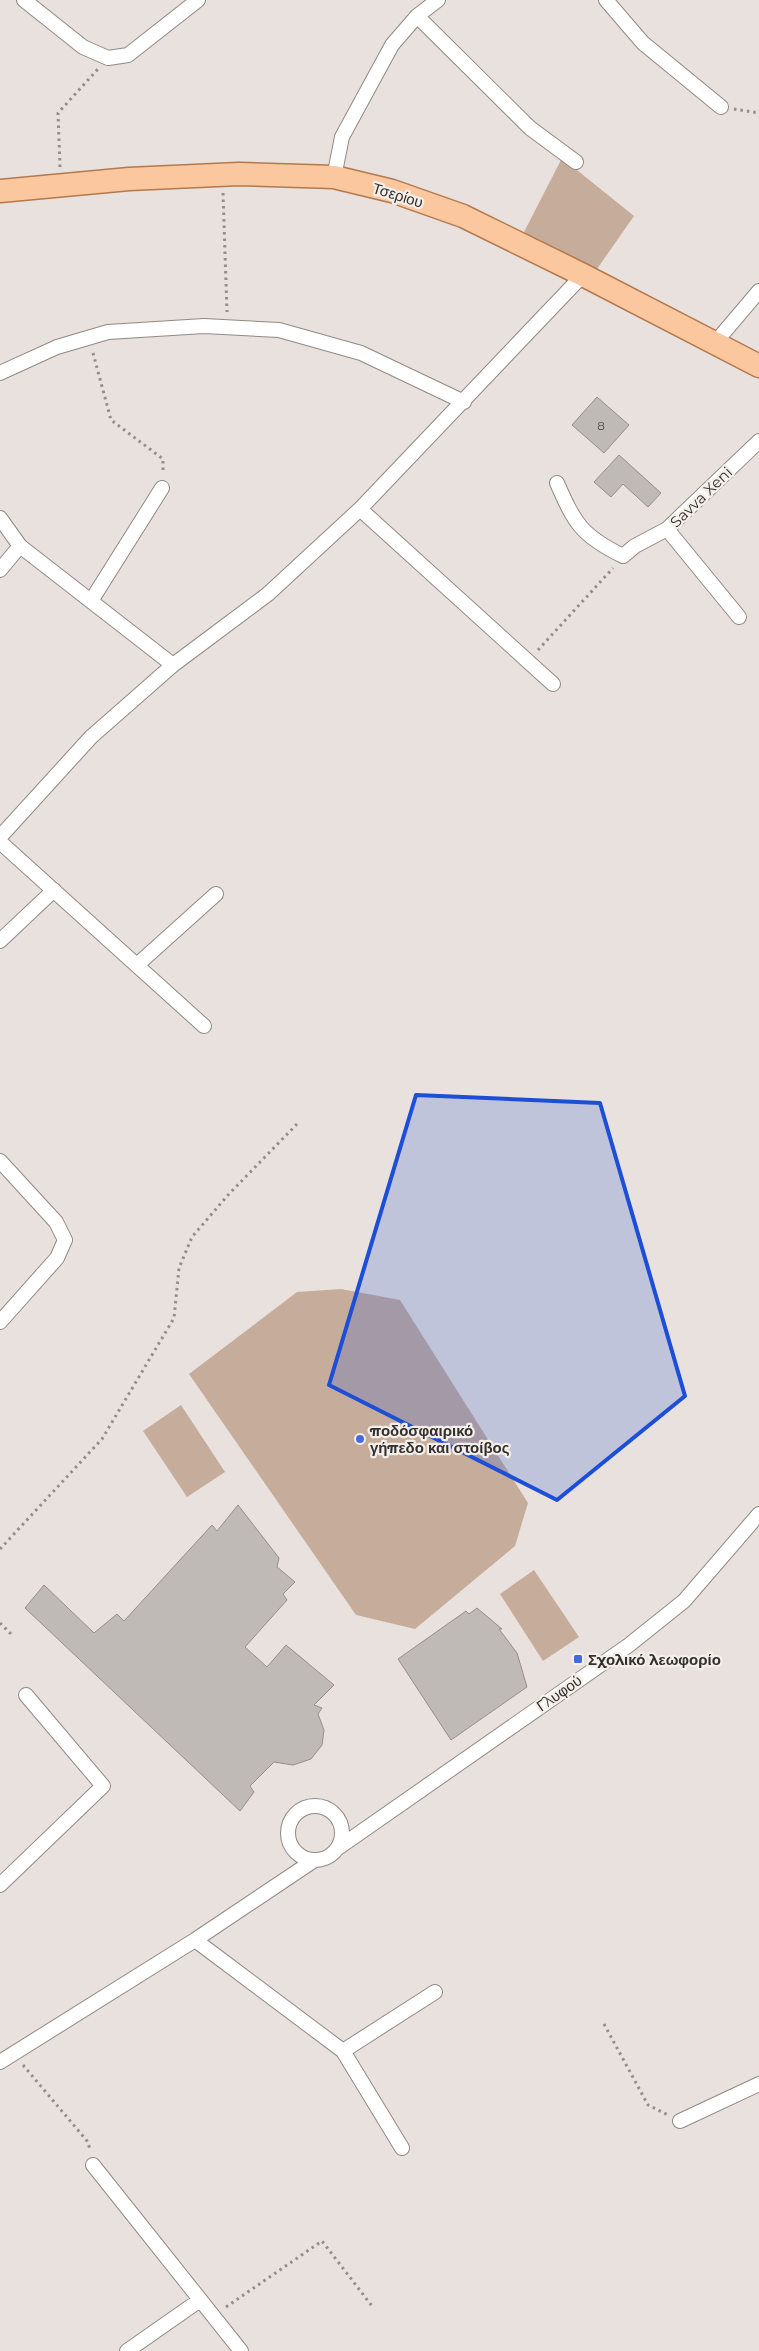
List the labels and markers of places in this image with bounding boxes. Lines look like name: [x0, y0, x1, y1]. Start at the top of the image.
place label: ποδόσφαιρικό γήπεδο και στοίβος: [369, 1421, 510, 1457]
marker: ποδόσφαιρικό γήπεδο και στοίβος: [354, 1433, 366, 1445]
place label: Σχολικό λεωφορίο: [588, 1650, 721, 1669]
marker: Σχολικό λεωφορίο: [572, 1653, 584, 1665]

